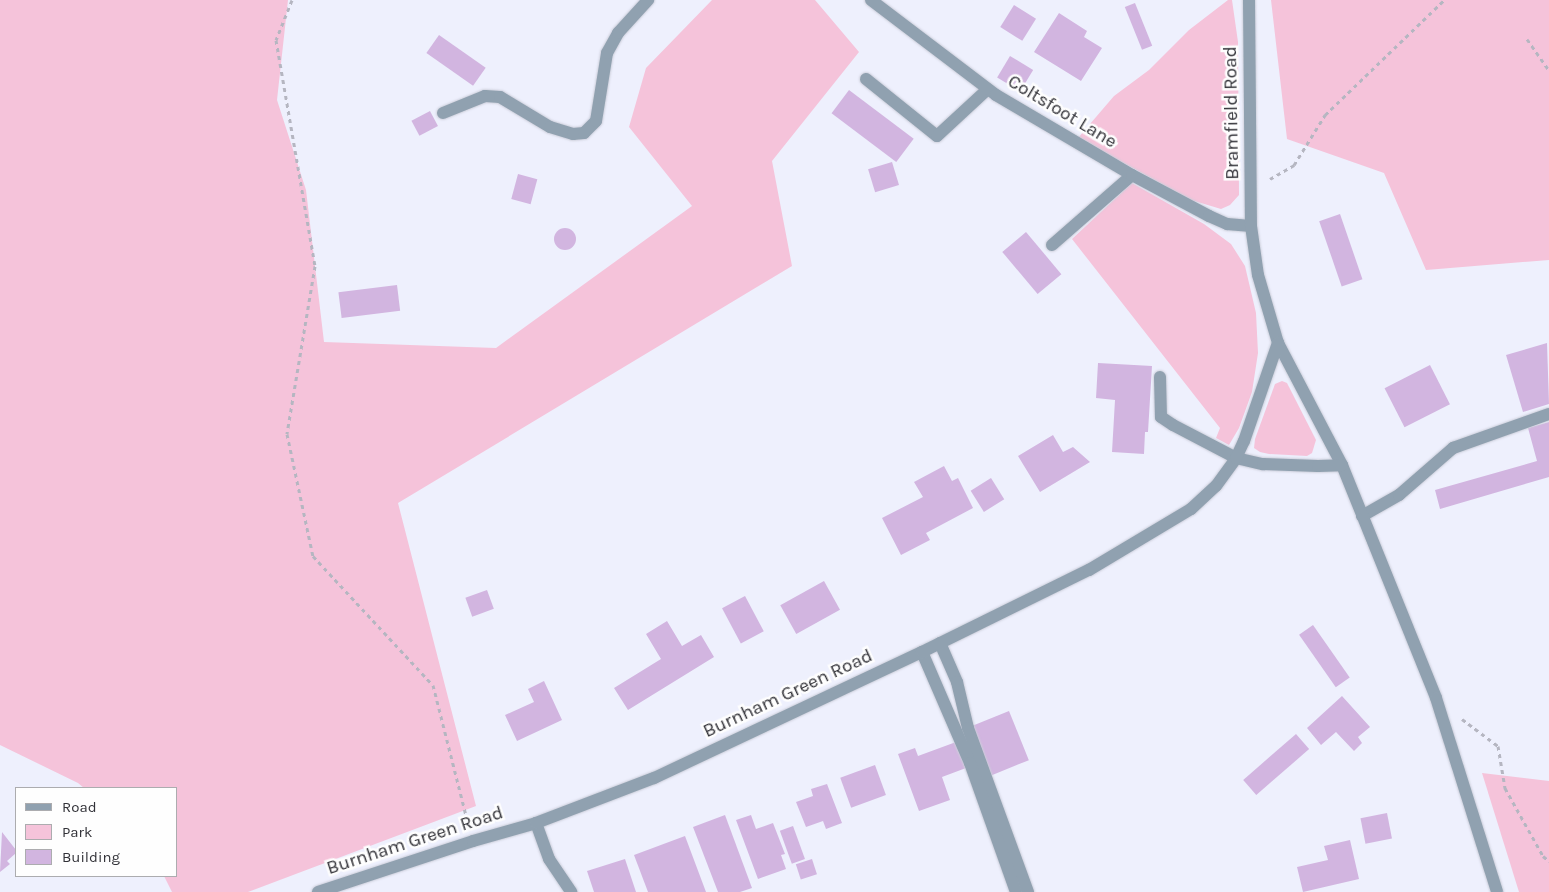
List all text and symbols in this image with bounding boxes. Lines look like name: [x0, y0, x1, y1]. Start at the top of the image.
street label: Bramfield Road: [1219, 46, 1245, 180]
street label: Coltsfoot Lane: [1003, 70, 1121, 154]
street label: Burnham Green Road: [700, 645, 876, 743]
legend: [15, 787, 178, 877]
text: Road: [62, 798, 97, 816]
street label: Burnham Green Road: [324, 802, 506, 880]
text: Park: [62, 823, 92, 841]
text: Building: [62, 848, 120, 866]

